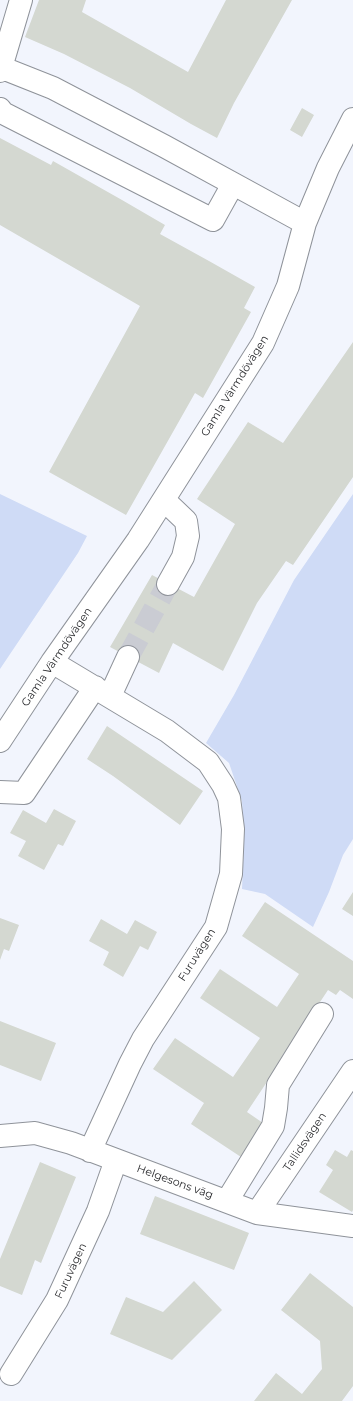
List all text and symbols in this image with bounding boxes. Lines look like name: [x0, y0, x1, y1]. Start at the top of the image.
street label: Gamla Värmdövägen: [199, 333, 271, 439]
street label: Gamla Värmdövägen: [19, 605, 95, 709]
street label: Furuvägen: [176, 926, 218, 984]
street label: Tallidsvägen: [281, 1110, 329, 1174]
street label: Helgesons väg: [135, 1162, 215, 1202]
street label: Furuvägen: [52, 1241, 90, 1301]

